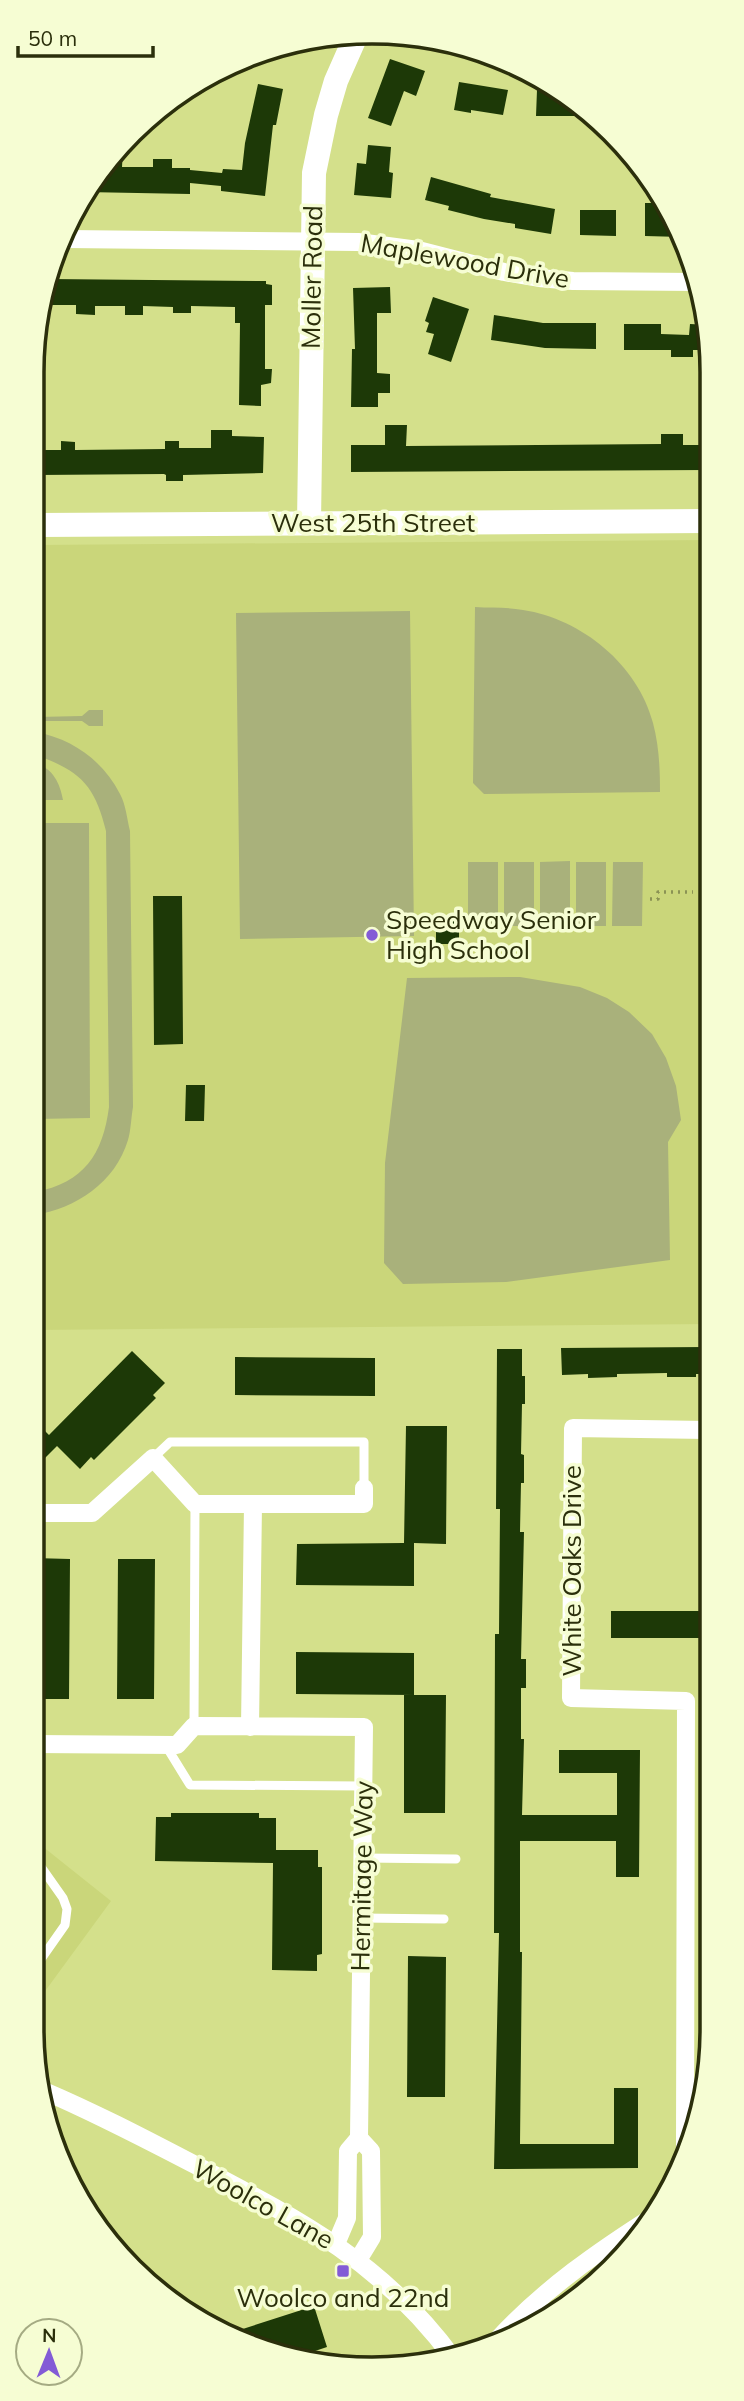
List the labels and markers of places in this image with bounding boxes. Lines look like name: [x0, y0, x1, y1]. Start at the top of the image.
place label: Speedway Senior High School: [386, 903, 597, 966]
marker: Speedway Senior High School: [364, 927, 380, 943]
marker: Woolco and 22nd: [335, 2263, 351, 2279]
place label: Woolco and 22nd: [237, 2281, 449, 2314]

